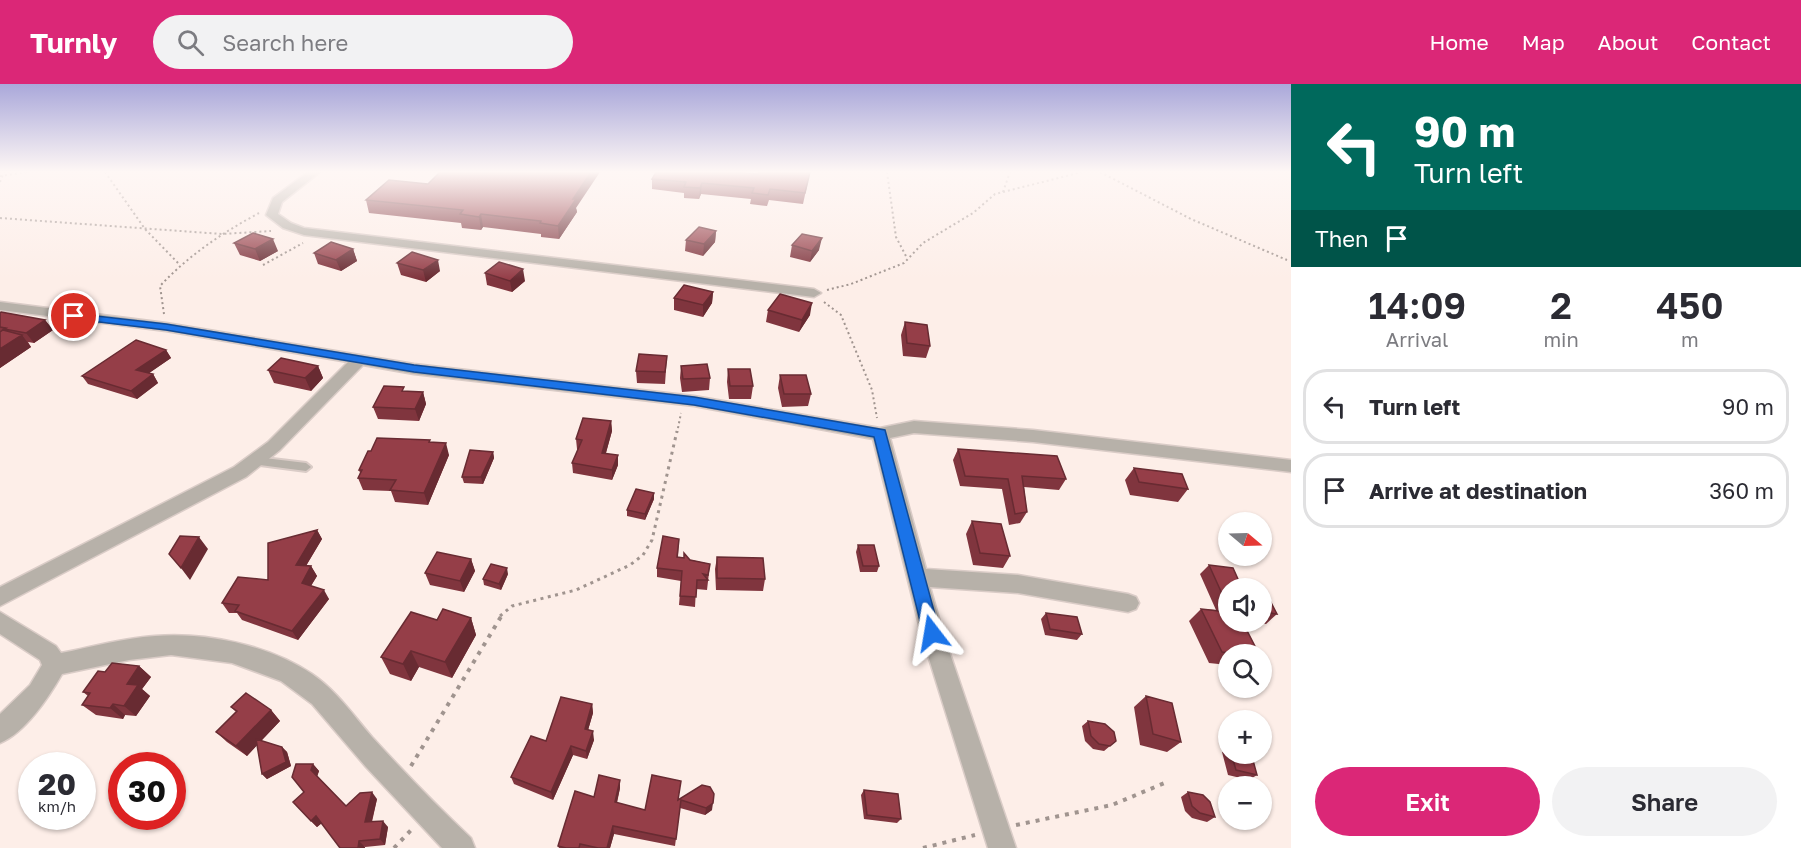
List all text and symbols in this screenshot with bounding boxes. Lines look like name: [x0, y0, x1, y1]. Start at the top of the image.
search box: [153, 15, 573, 69]
text: Turnly: [30, 26, 117, 59]
icon: search: [174, 26, 207, 59]
text: Search here: [222, 29, 348, 56]
text: Home: [1429, 29, 1489, 55]
text: Map: [1522, 29, 1565, 55]
text: About: [1598, 29, 1658, 55]
text: Contact: [1691, 29, 1771, 55]
text: 90 m: [1414, 106, 1515, 156]
icon: left: [1315, 108, 1393, 186]
text: Turn left: [1414, 157, 1523, 189]
icon: arrive: [1380, 222, 1413, 255]
text: Then: [1315, 225, 1368, 252]
text: 14:09: [1369, 284, 1466, 327]
text: 2: [1550, 284, 1572, 327]
text: 450: [1656, 284, 1723, 327]
pin: [48, 290, 99, 341]
icon: arrive: [57, 299, 90, 332]
text: Arrival: [1386, 327, 1449, 351]
text: min: [1543, 327, 1579, 351]
text: m: [1681, 327, 1699, 351]
icon: left: [1318, 390, 1351, 423]
text: Turn left: [1369, 393, 1460, 420]
text: 90 m: [1722, 393, 1774, 420]
icon: arrive: [1318, 474, 1351, 507]
text: Arrive at destination: [1369, 477, 1587, 504]
text: 360 m: [1709, 477, 1774, 504]
north arrow: [1218, 512, 1272, 566]
map controls: [1218, 512, 1272, 830]
button: sound: [1218, 578, 1272, 632]
position arrow: [900, 601, 964, 665]
button: search: [1218, 644, 1272, 698]
button: +: [1218, 710, 1272, 764]
speed limit sign: 30: [108, 752, 186, 830]
text: 20: [38, 766, 76, 802]
button: Exit: [1315, 767, 1540, 836]
button: Share: [1552, 767, 1777, 836]
button: −: [1218, 776, 1272, 830]
text: km/h: [38, 797, 76, 815]

